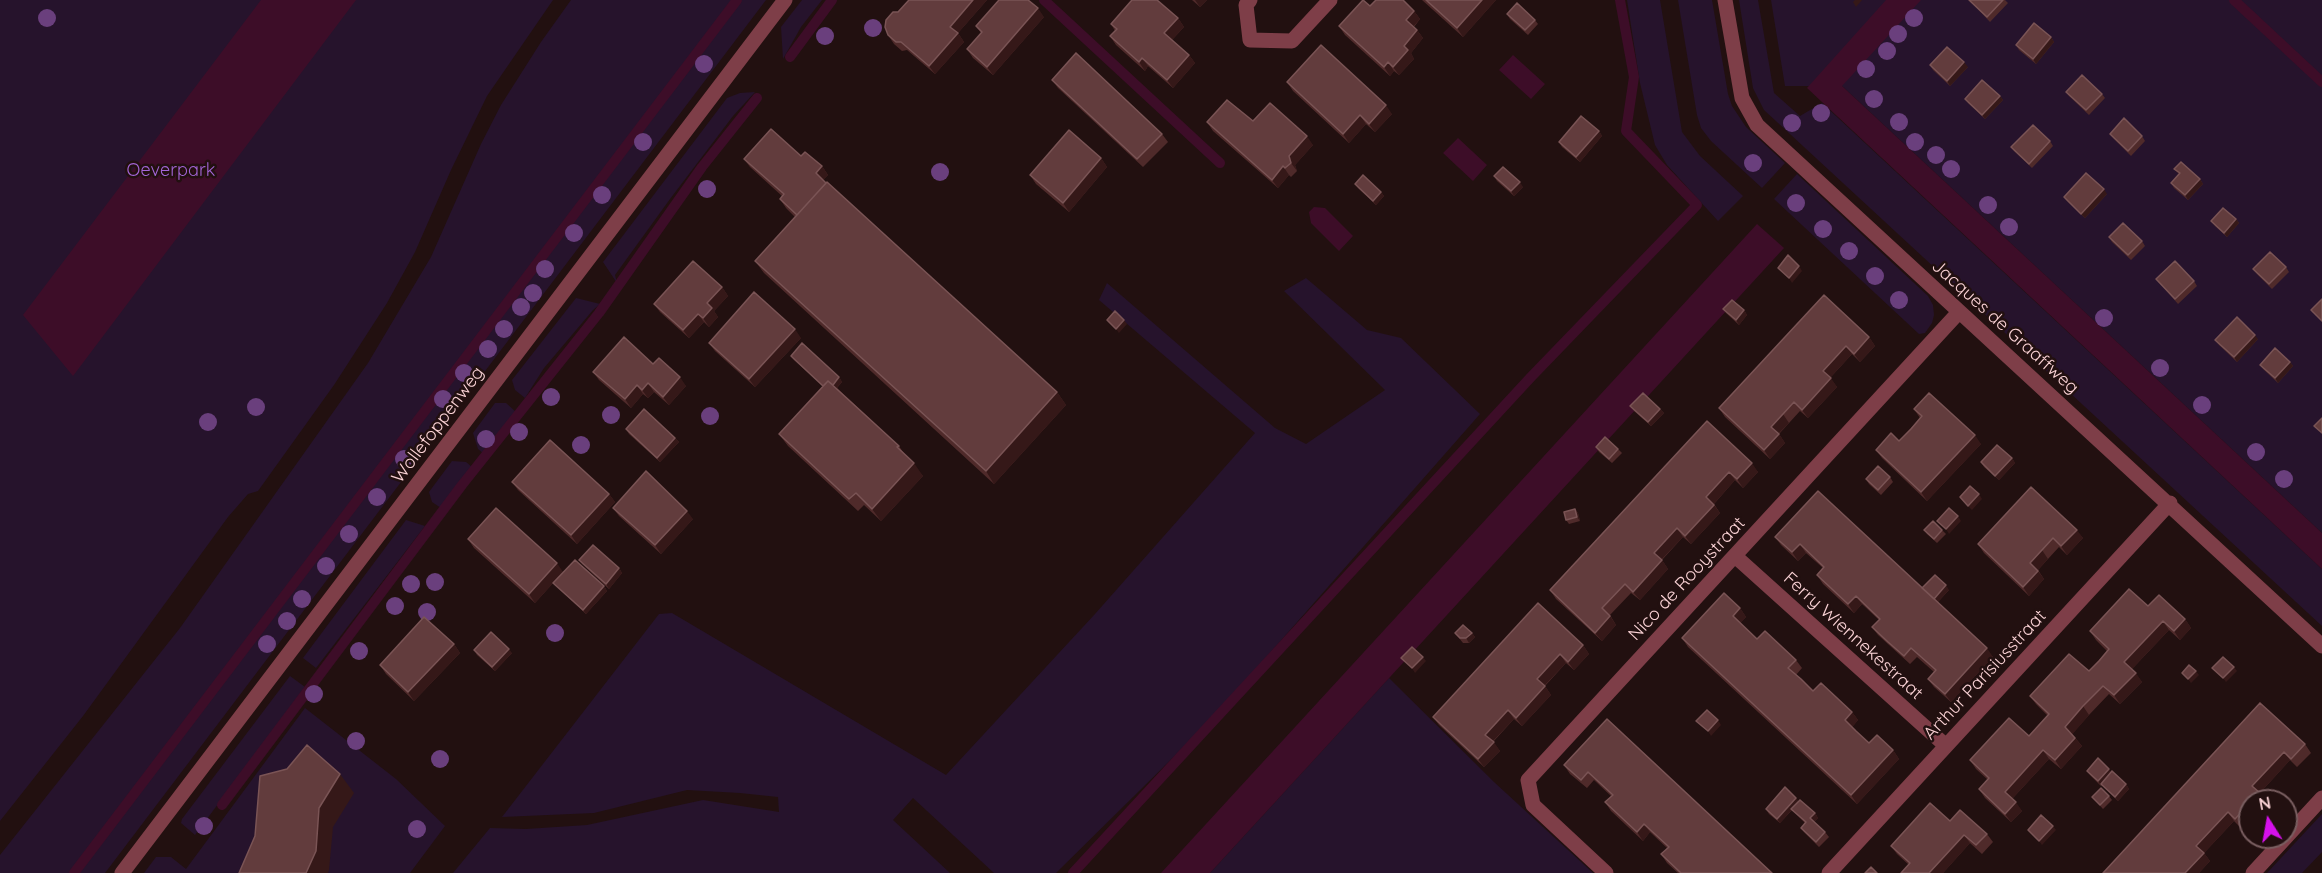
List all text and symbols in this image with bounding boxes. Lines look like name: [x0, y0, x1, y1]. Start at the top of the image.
park label: Oeverpark: [127, 160, 215, 182]
street label: Jacques de Graaffweg: [1927, 255, 2083, 399]
street label: Wollefoppenweg: [387, 363, 489, 487]
street label: Nico de Rooystraat: [1624, 513, 1750, 645]
street label: Ferry Wiennekestraat: [1779, 568, 1927, 704]
street label: Arthur Parisiusstraat: [1919, 606, 2051, 744]
north arrow: [2238, 789, 2298, 849]
text: N: [2257, 792, 2273, 814]

